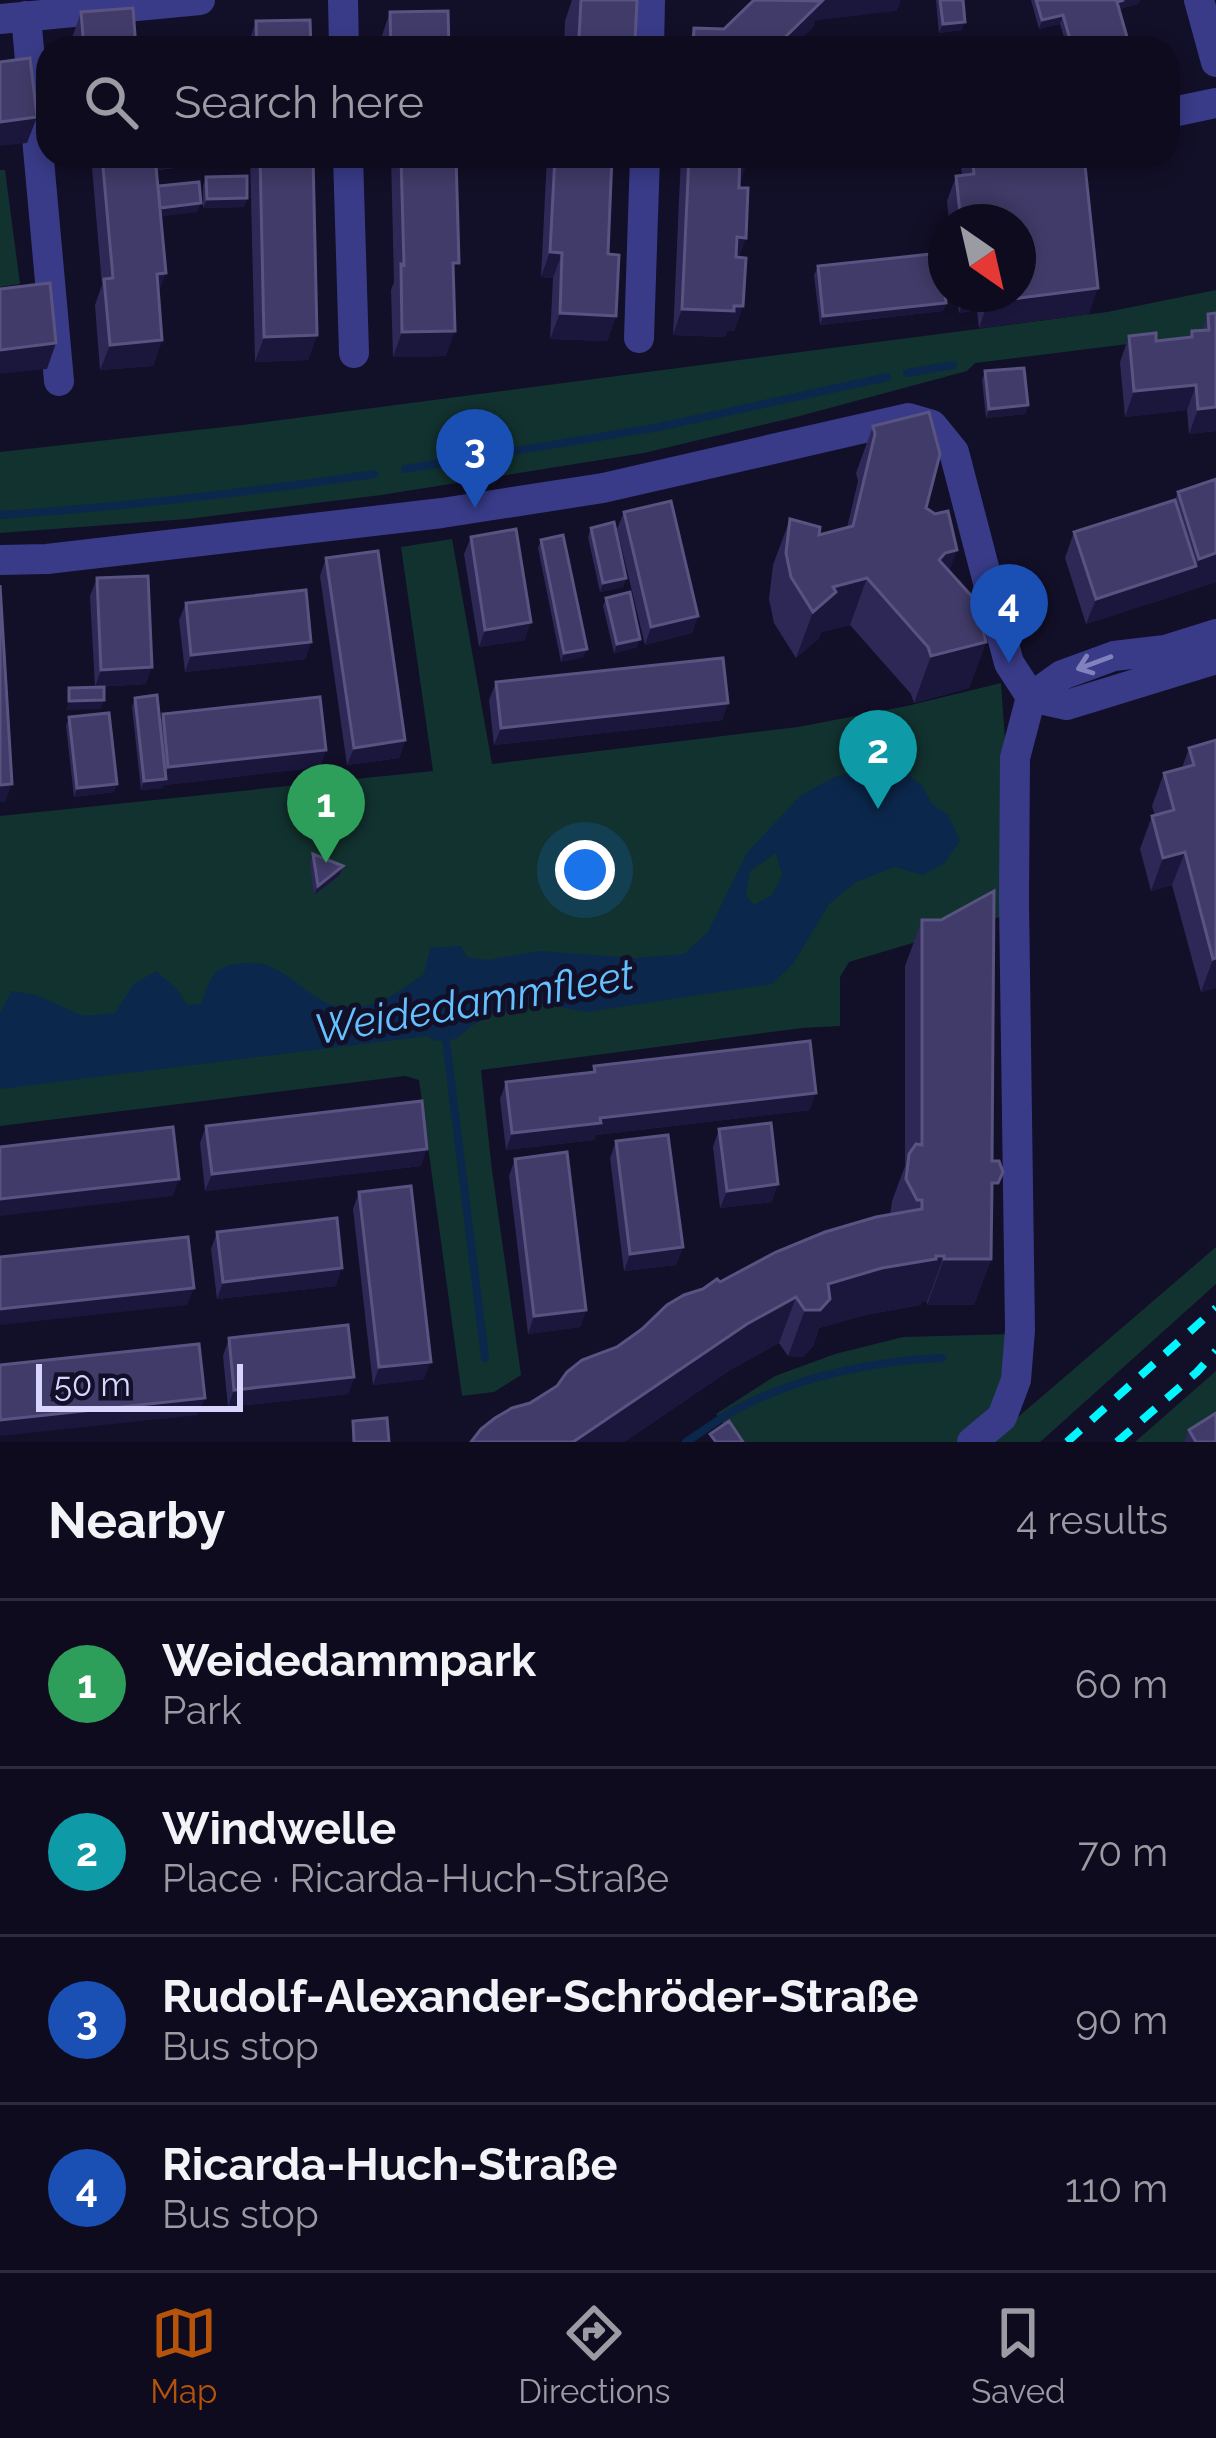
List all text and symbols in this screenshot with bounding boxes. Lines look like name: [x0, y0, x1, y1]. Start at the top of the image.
search box: [36, 36, 1180, 168]
icon: search: [78, 69, 144, 135]
text: Search here: [174, 76, 424, 129]
north arrow: [928, 204, 1036, 312]
pin: 3: [436, 409, 514, 508]
pin: 4: [970, 564, 1048, 663]
one-way arrow: [1076, 654, 1113, 675]
pin: 2: [839, 710, 917, 809]
pin: 1: [287, 764, 365, 863]
your location: [555, 840, 615, 900]
water label: Weidedammfleet: [310, 950, 638, 1054]
scale bar: [36, 1358, 243, 1411]
text: 50 m: [54, 1365, 131, 1404]
text: Nearby: [48, 1490, 225, 1550]
text: 4 results: [1016, 1497, 1168, 1543]
text: Weidedammpark: [162, 1634, 536, 1687]
text: 1: [77, 1661, 97, 1707]
text: 60 m: [1075, 1661, 1168, 1707]
text: Park: [162, 1687, 242, 1733]
text: Windwelle: [162, 1802, 396, 1855]
text: 2: [76, 1829, 98, 1875]
text: 70 m: [1078, 1829, 1168, 1875]
text: Place · Ricarda-Huch-Straße: [162, 1855, 669, 1901]
text: Rudolf-Alexander-Schröder-Straße: [162, 1970, 918, 2023]
text: 3: [76, 1997, 98, 2043]
text: 90 m: [1075, 1997, 1168, 2043]
text: Bus stop: [162, 2023, 319, 2069]
text: Ricarda-Huch-Straße: [162, 2138, 617, 2191]
text: 4: [76, 2165, 98, 2211]
text: 110 m: [1065, 2165, 1168, 2211]
text: Bus stop: [162, 2191, 319, 2237]
tab: Map: [150, 2300, 217, 2411]
tab: Directions: [518, 2300, 671, 2411]
tab: Saved: [971, 2300, 1066, 2411]

